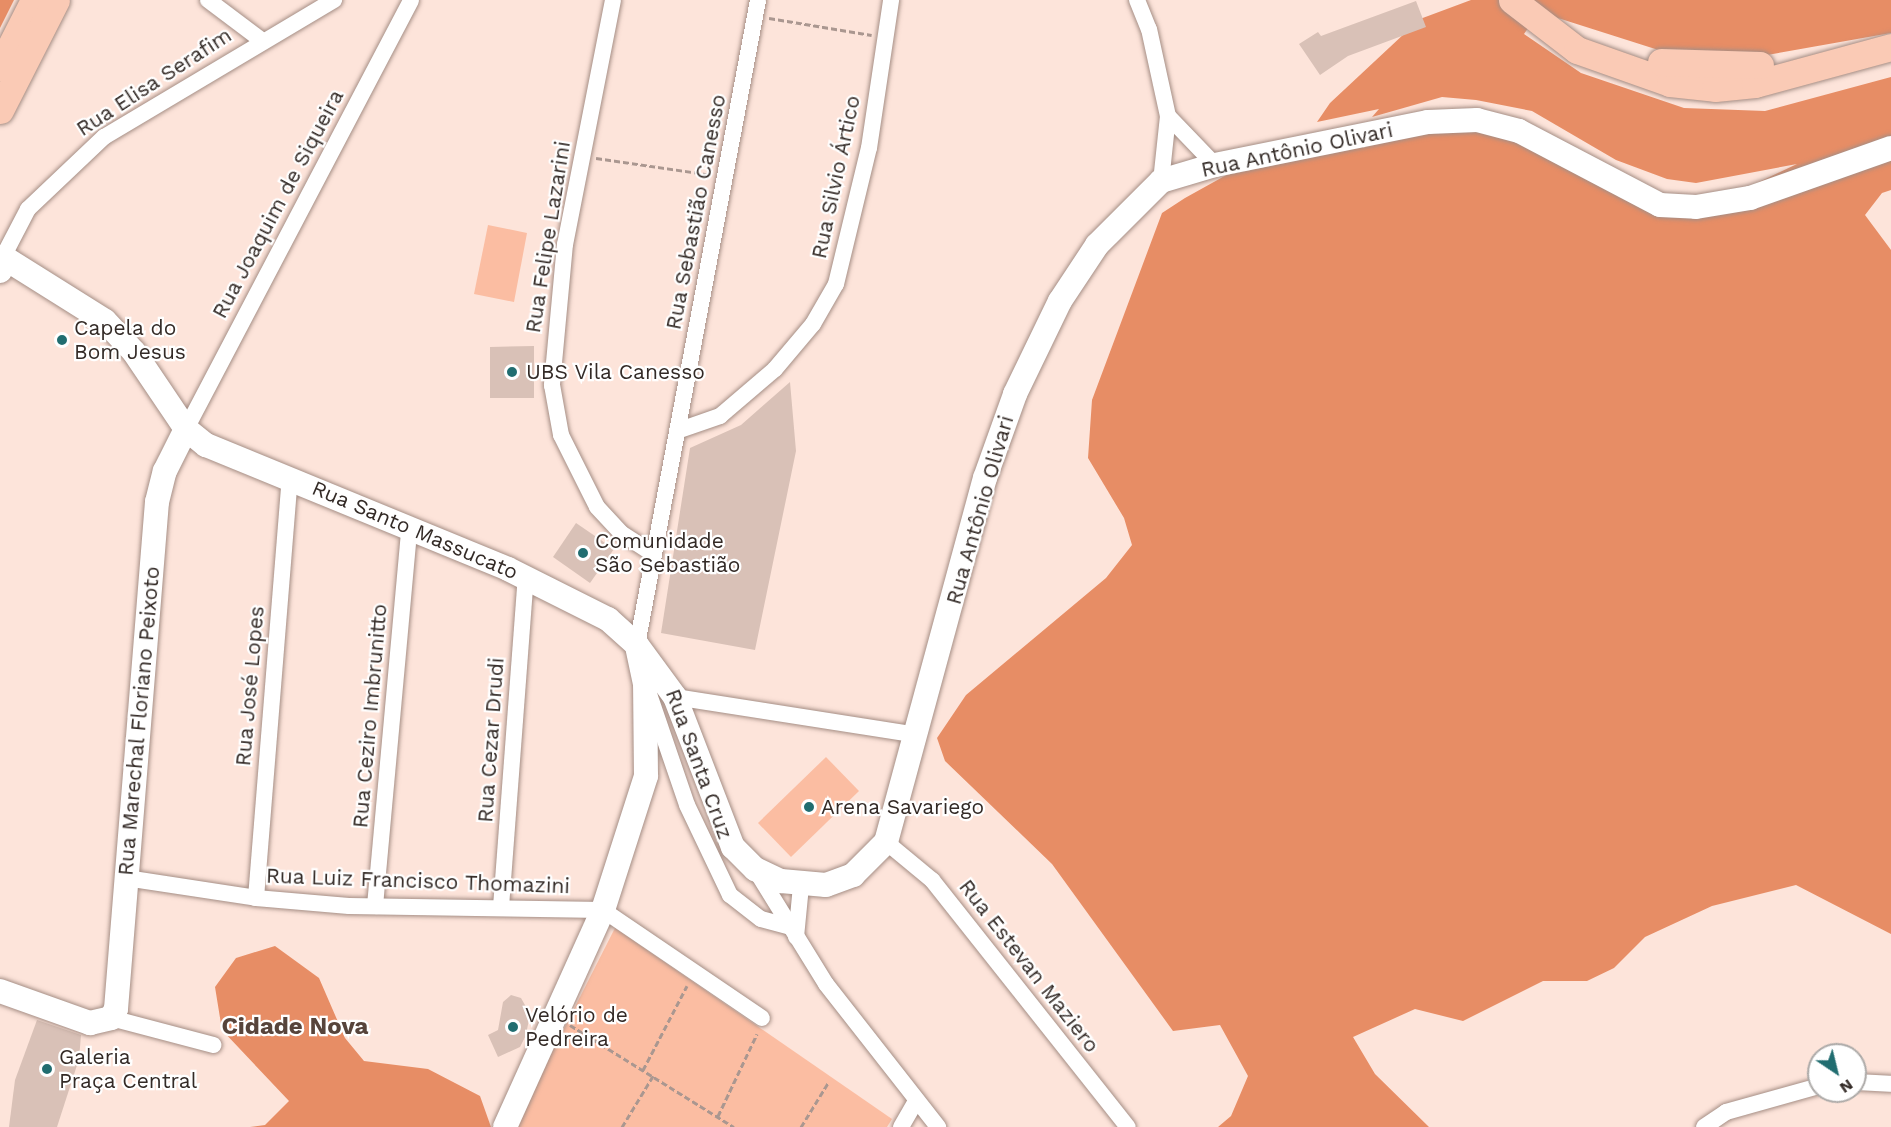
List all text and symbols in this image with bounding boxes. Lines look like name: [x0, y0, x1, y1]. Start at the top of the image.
street label: Rua Elisa Serafim: [71, 22, 237, 142]
street label: Rua Joaquim de Siqueira: [207, 85, 349, 323]
street label: Rua Sebastião Canesso: [661, 92, 731, 332]
street label: Rua Silvio Ártico: [806, 92, 866, 262]
street label: Rua Antônio Olivari: [1198, 117, 1396, 183]
street label: Rua Felipe Lazarini: [520, 139, 576, 335]
place label: Capela do Bom Jesus: [74, 315, 186, 365]
marker: Capela do Bom Jesus: [55, 333, 69, 347]
place label: UBS Vila Canesso: [526, 359, 706, 385]
marker: UBS Vila Canesso: [503, 363, 521, 381]
street label: Rua Antônio Olivari: [941, 412, 1019, 608]
street label: Rua Santo Massucato: [308, 475, 522, 585]
place label: Comunidade São Sebastião: [595, 528, 740, 578]
marker: Comunidade São Sebastião: [576, 546, 590, 560]
street label: Rua Marechal Floriano Peixoto: [113, 565, 165, 877]
street label: Rua Ceziro Imbrunitto: [348, 603, 392, 829]
street label: Rua José Lopes: [230, 604, 270, 768]
street label: Rua Cezar Drudi: [473, 656, 509, 824]
street label: Rua Santa Cruz: [660, 685, 738, 843]
place label: Arena Savariego: [821, 794, 985, 820]
marker: Arena Savariego: [802, 800, 816, 814]
street label: Rua Luiz Francisco Thomazini: [265, 863, 571, 899]
street label: Rua Estevan Maziero: [954, 874, 1104, 1058]
place label: Velório de Pedreira: [525, 1002, 628, 1052]
district label: Cidade Nova: [222, 1013, 368, 1041]
marker: Velório de Pedreira: [506, 1020, 520, 1034]
north arrow: [1807, 1043, 1867, 1103]
place label: Galeria Praça Central: [59, 1044, 198, 1094]
marker: Galeria Praça Central: [40, 1062, 54, 1076]
text: N: [1836, 1075, 1857, 1098]

